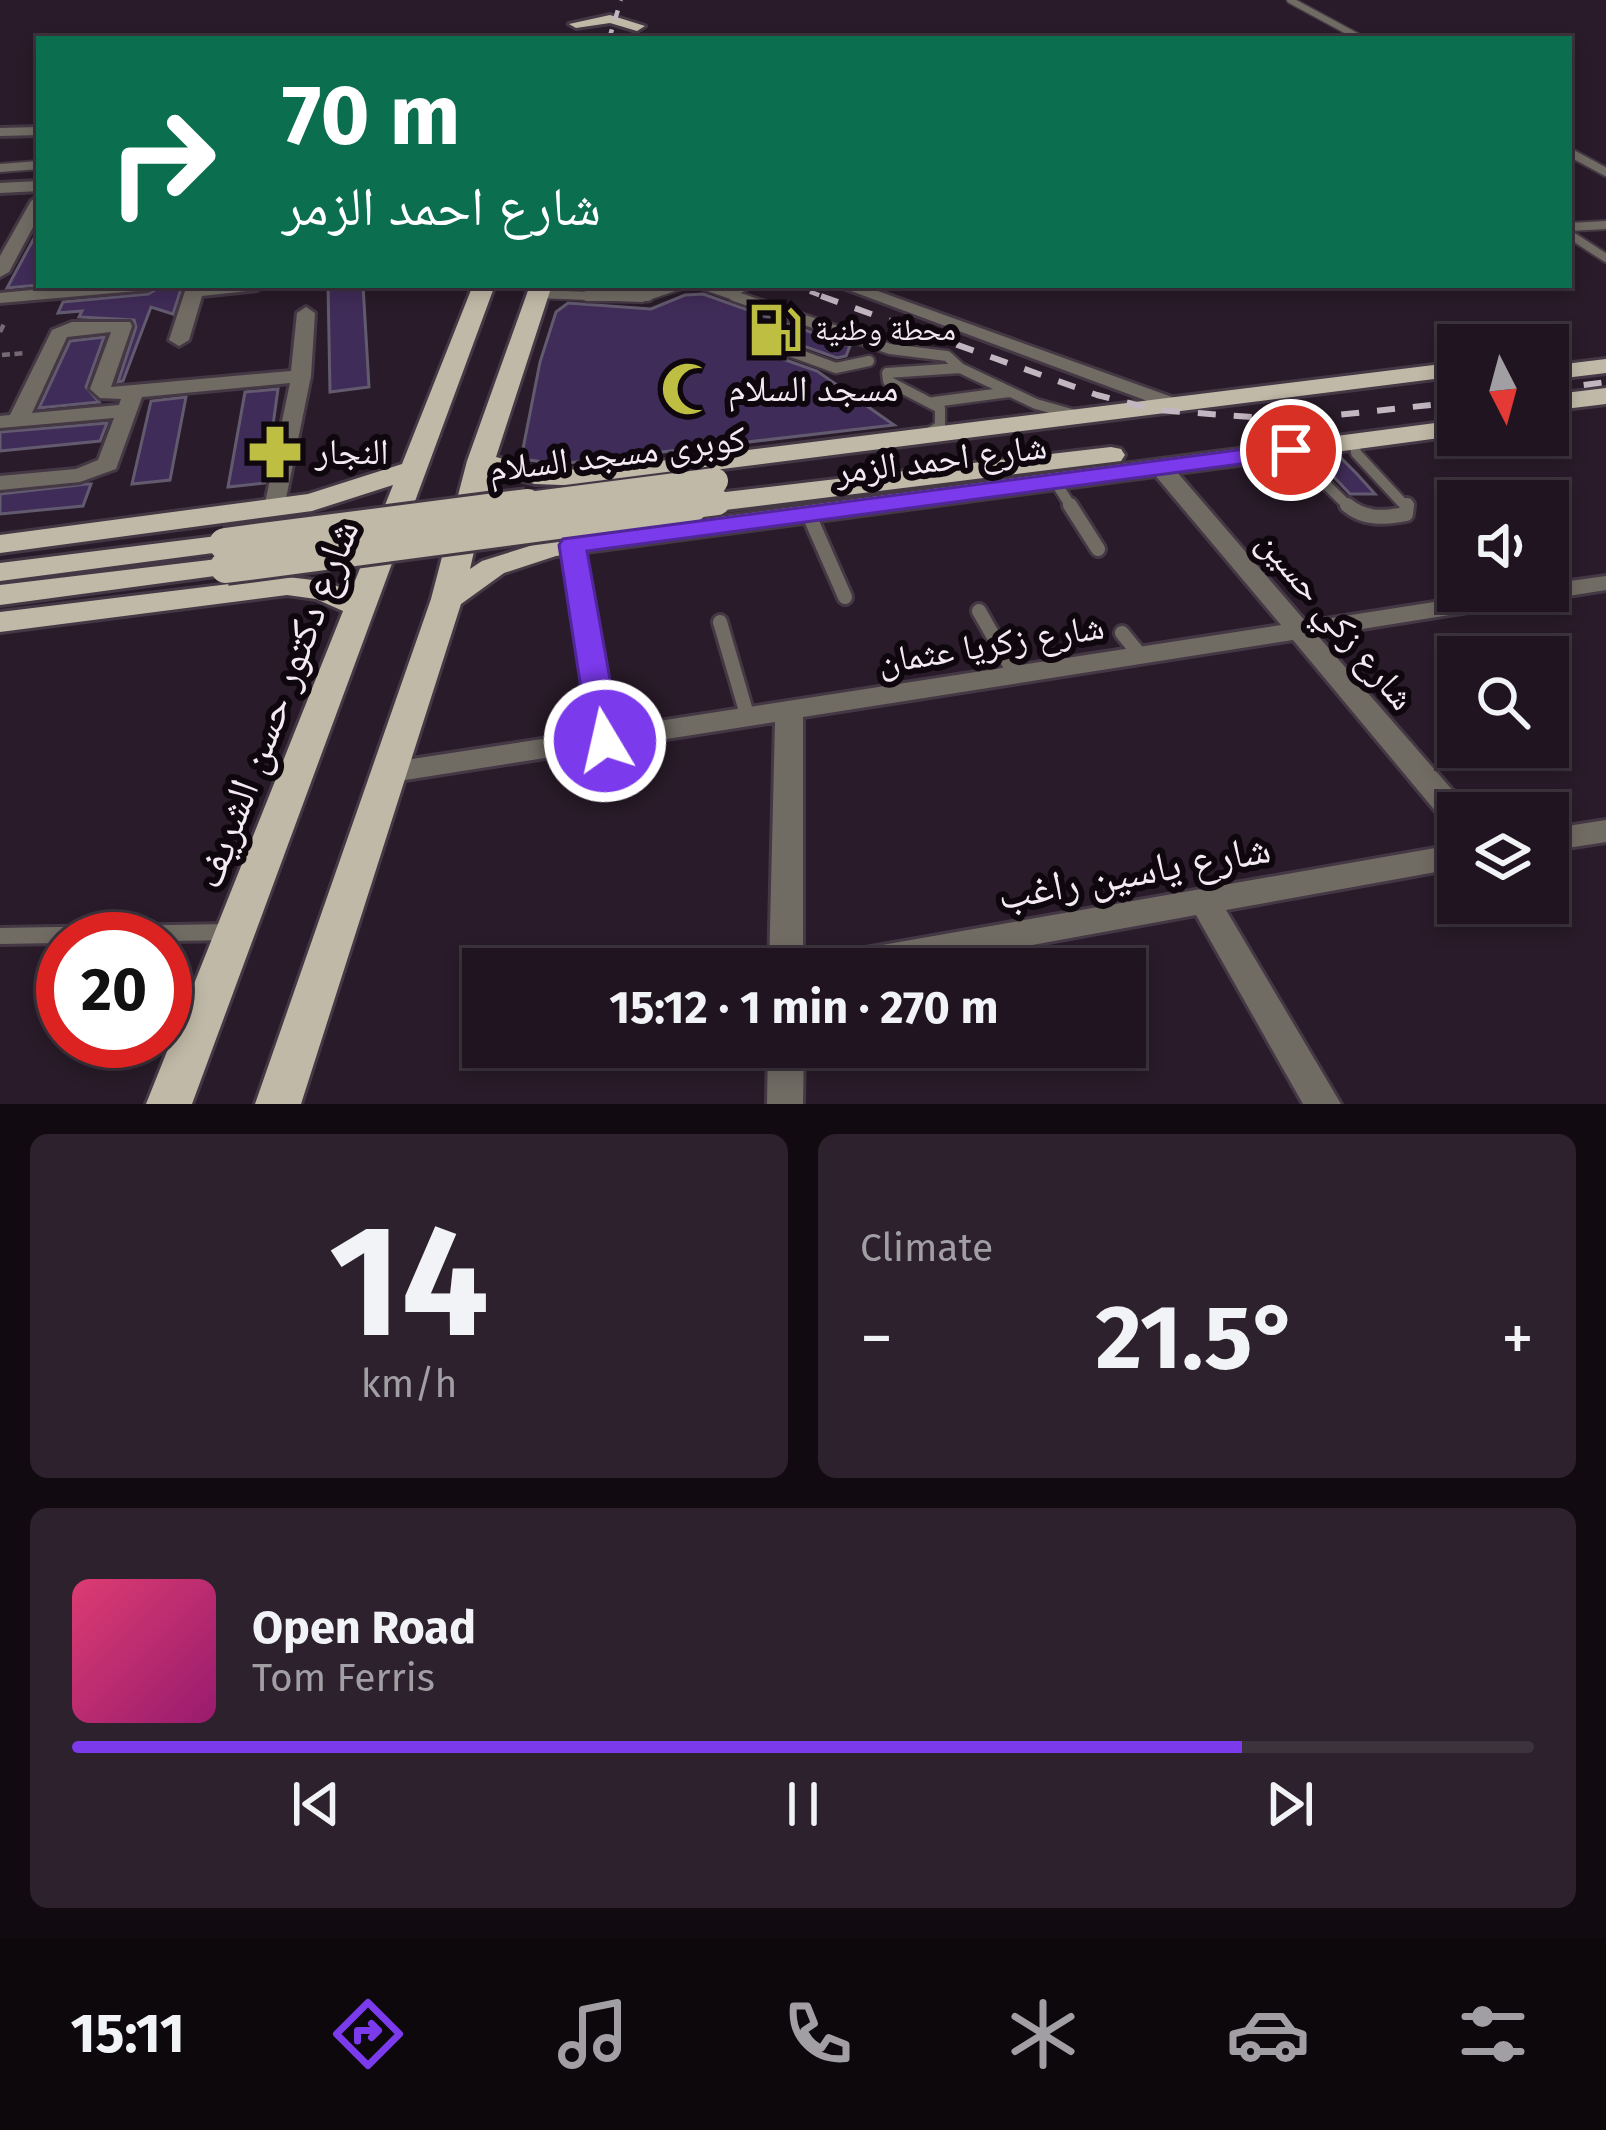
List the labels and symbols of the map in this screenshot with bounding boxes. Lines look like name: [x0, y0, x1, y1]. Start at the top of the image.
fuel station icon: محطة وطنية: [746, 301, 804, 359]
place label: محطة وطنية: [815, 312, 956, 348]
north arrow: [1437, 324, 1569, 456]
mosque icon: مسجد السلام: [659, 360, 717, 418]
place label: مسجد السلام: [728, 367, 899, 412]
pin: [1240, 399, 1342, 501]
street label: كوبرى مسجد السلام: [486, 416, 748, 493]
pharmacy icon: النجار: [246, 423, 304, 481]
street label: شارع احمد الزمر: [832, 424, 1049, 494]
place label: النجار: [314, 430, 389, 474]
street label: شارع دكتور حسن الشريف: [183, 513, 370, 896]
street label: شارع زكي حسين: [1243, 521, 1424, 723]
street label: شارع زكريا عثمان: [875, 604, 1107, 684]
position arrow: [542, 678, 668, 804]
street label: شارع ياسين راغب: [994, 823, 1275, 922]
speed limit sign: 20: [36, 912, 192, 1068]

